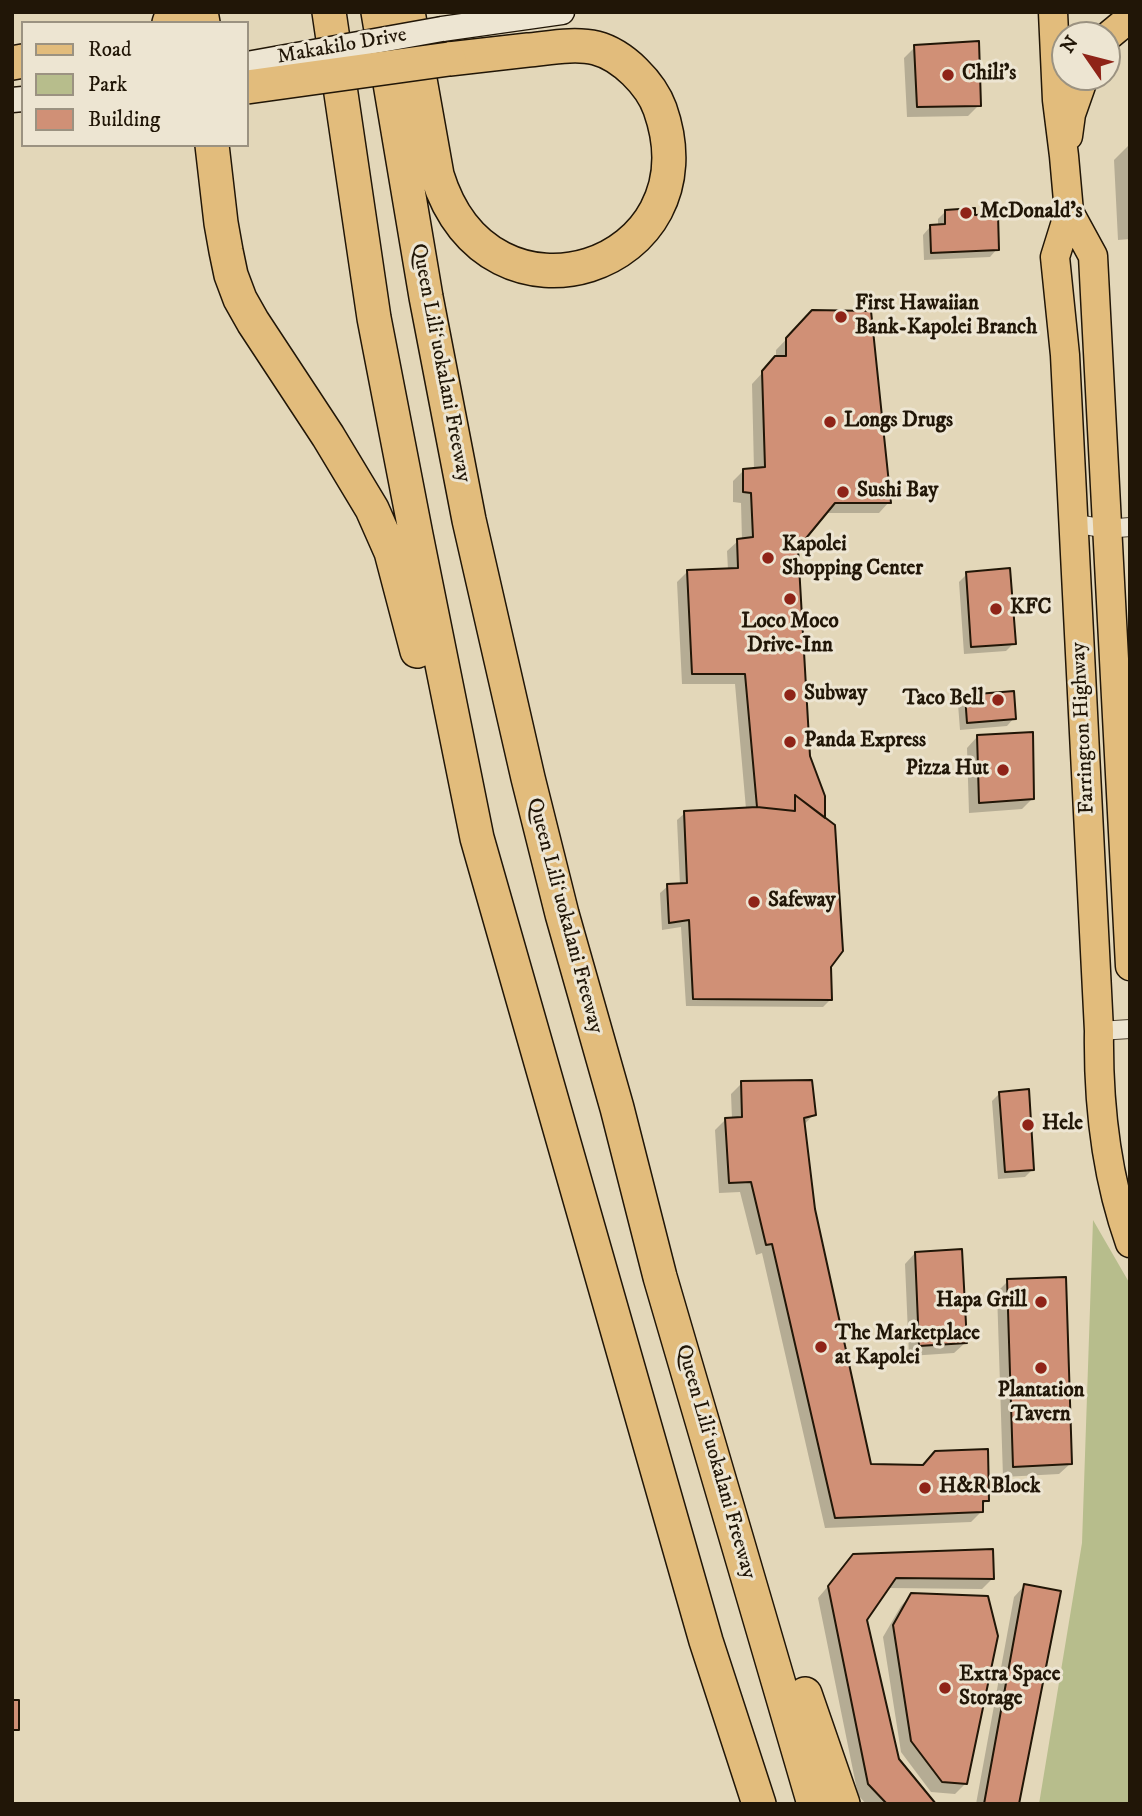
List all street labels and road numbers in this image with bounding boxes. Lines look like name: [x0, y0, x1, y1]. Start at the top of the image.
street label: Makakilo Drive: [275, 23, 409, 71]
street label: Queen Liliʻuokalani Freeway: [404, 241, 476, 485]
street label: Farrington Highway: [1067, 641, 1101, 815]
street label: Queen Liliʻuokalani Freeway: [520, 795, 608, 1037]
street label: Queen Liliʻuokalani Freeway: [669, 1342, 761, 1582]

